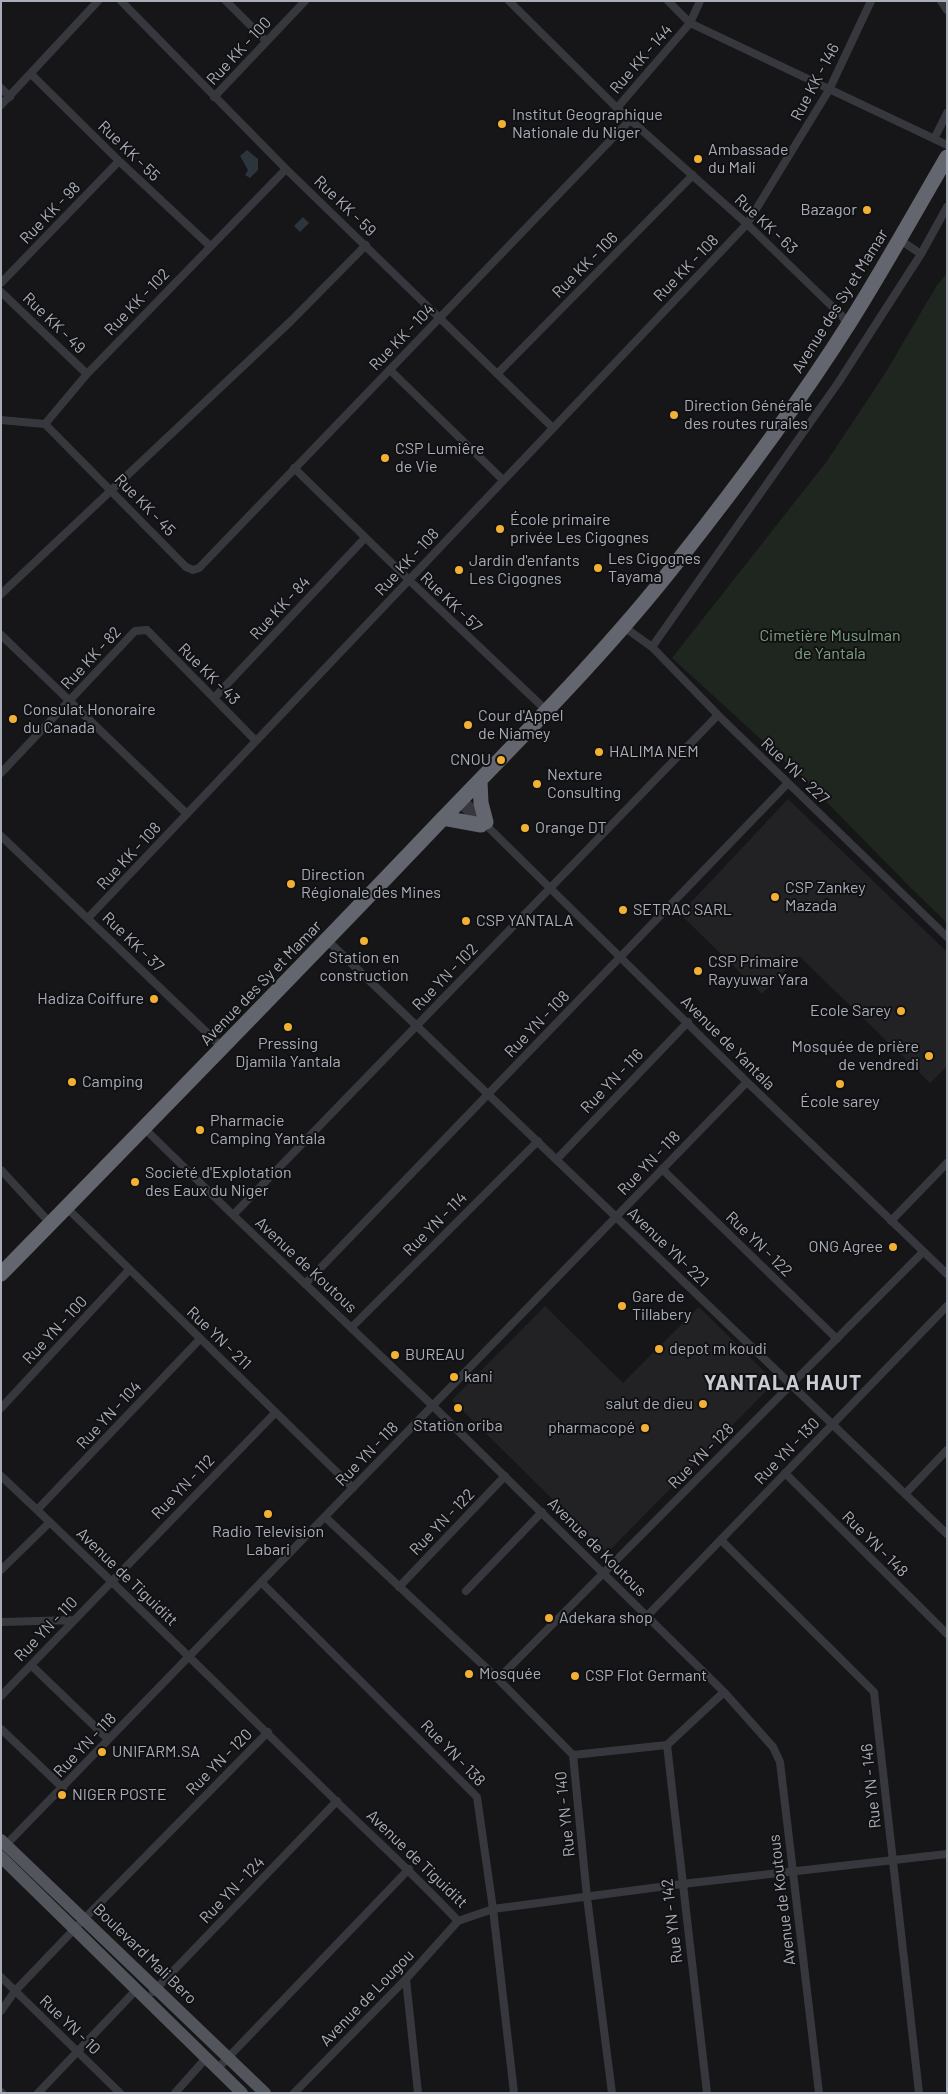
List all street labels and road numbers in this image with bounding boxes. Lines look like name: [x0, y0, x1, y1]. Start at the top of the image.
street label: Rue KK - 100: [203, 13, 275, 89]
street label: Rue KK - 144: [606, 20, 676, 98]
street label: Rue KK - 146: [787, 40, 843, 124]
street label: Rue KK - 55: [94, 117, 164, 185]
street label: Rue KK - 59: [310, 172, 380, 240]
street label: Rue KK - 98: [16, 178, 84, 248]
street label: Rue KK - 63: [731, 190, 801, 258]
street label: Avenue des Sy et Mamar: [788, 225, 892, 377]
street label: Rue KK - 106: [548, 228, 622, 302]
street label: Rue KK - 108: [649, 231, 723, 305]
street label: Rue KK - 102: [100, 265, 174, 339]
street label: Rue KK - 49: [19, 288, 89, 358]
street label: Rue KK - 104: [365, 299, 439, 375]
street label: Rue KK - 45: [111, 470, 179, 540]
street label: Rue KK - 108: [371, 524, 443, 600]
street label: Rue KK - 57: [416, 568, 486, 636]
street label: Rue KK - 84: [246, 572, 314, 644]
street label: Rue KK - 82: [57, 622, 125, 694]
street label: Rue KK - 43: [174, 639, 244, 709]
street label: Rue YN - 227: [757, 734, 833, 808]
street label: Rue KK - 108: [93, 818, 165, 894]
street label: Rue KK - 37: [98, 908, 168, 976]
street label: Avenue des Sy et Mamar: [196, 917, 326, 1049]
street label: Rue YN - 102: [408, 940, 482, 1014]
street label: Rue YN - 108: [500, 987, 574, 1061]
street label: Avenue de Yantala: [677, 992, 779, 1094]
street label: Rue YN - 116: [577, 1045, 647, 1117]
street label: Rue YN - 118: [614, 1127, 684, 1199]
street label: Rue YN - 114: [399, 1188, 471, 1260]
street label: Avenue YN- 221: [623, 1203, 713, 1291]
street label: Rue YN - 122: [722, 1207, 796, 1281]
street label: Avenue de Koutous: [251, 1213, 361, 1317]
street label: Rue YN - 100: [19, 1292, 91, 1368]
street label: Rue YN - 211: [183, 1303, 255, 1373]
street label: Rue YN - 104: [73, 1377, 145, 1453]
street label: Rue YN - 130: [750, 1414, 824, 1488]
street label: Rue YN - 118: [332, 1418, 402, 1490]
street label: Rue YN - 128: [664, 1419, 738, 1493]
street label: Rue YN - 112: [148, 1451, 218, 1523]
street label: Rue YN - 122: [405, 1485, 479, 1559]
street label: Avenue de Koutous: [544, 1494, 650, 1600]
street label: Rue YN - 148: [838, 1507, 912, 1581]
street label: Avenue de Tiguiditt: [72, 1524, 182, 1630]
street label: Rue YN - 110: [10, 1593, 82, 1665]
street label: Rue YN - 118: [50, 1709, 120, 1781]
street label: Rue YN - 138: [417, 1716, 489, 1790]
street label: Rue YN - 120: [182, 1725, 256, 1799]
street label: Rue YN - 146: [857, 1743, 885, 1829]
street label: Rue YN - 140: [551, 1770, 579, 1858]
street label: Avenue de Tiguiditt: [362, 1806, 472, 1912]
street label: Avenue de Koutous: [764, 1833, 800, 1967]
street label: Rue YN - 124: [195, 1853, 269, 1927]
street label: Rue YN - 142: [657, 1877, 687, 1965]
street label: Boulevard Mali Bero: [89, 1900, 201, 2008]
street label: Avenue de Lougou: [316, 1946, 418, 2050]
street label: Rue YN - 10: [36, 1991, 104, 2059]

